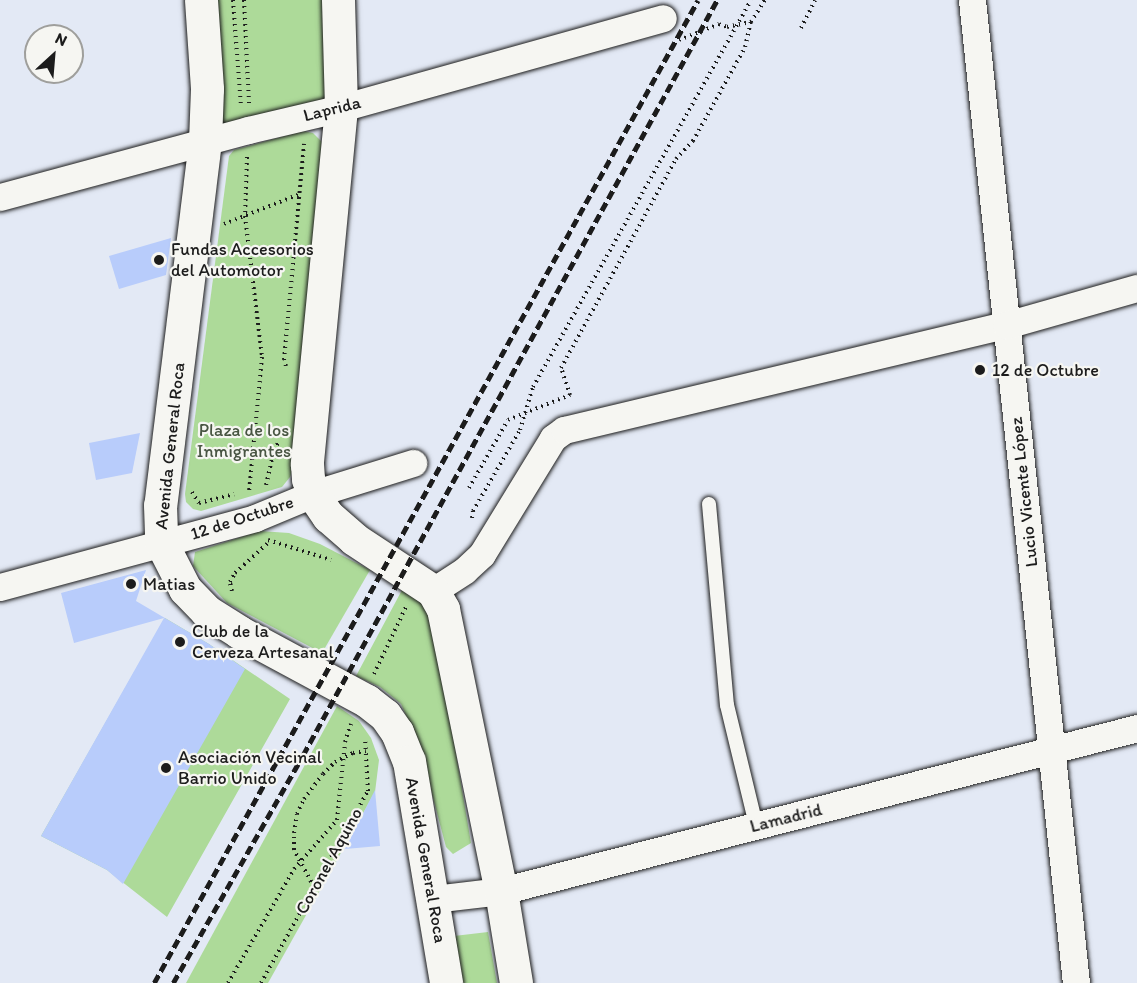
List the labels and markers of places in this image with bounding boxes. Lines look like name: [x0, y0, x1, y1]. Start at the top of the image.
place label: Fundas Accesorios del Automotor: [171, 239, 314, 282]
marker: Fundas Accesorios del Automotor: [152, 253, 166, 267]
place label: 12 de Octubre: [992, 359, 1100, 381]
marker: 12 de Octubre: [973, 363, 987, 377]
place label: Matias: [143, 573, 195, 595]
marker: Matias: [124, 577, 138, 591]
place label: Club de la Cerveza Artesanal: [192, 621, 333, 664]
marker: Club de la Cerveza Artesanal: [173, 635, 187, 649]
place label: Asociación Vecinal Barrio Unido: [178, 747, 321, 789]
marker: Asociación Vecinal Barrio Unido: [159, 761, 173, 775]

